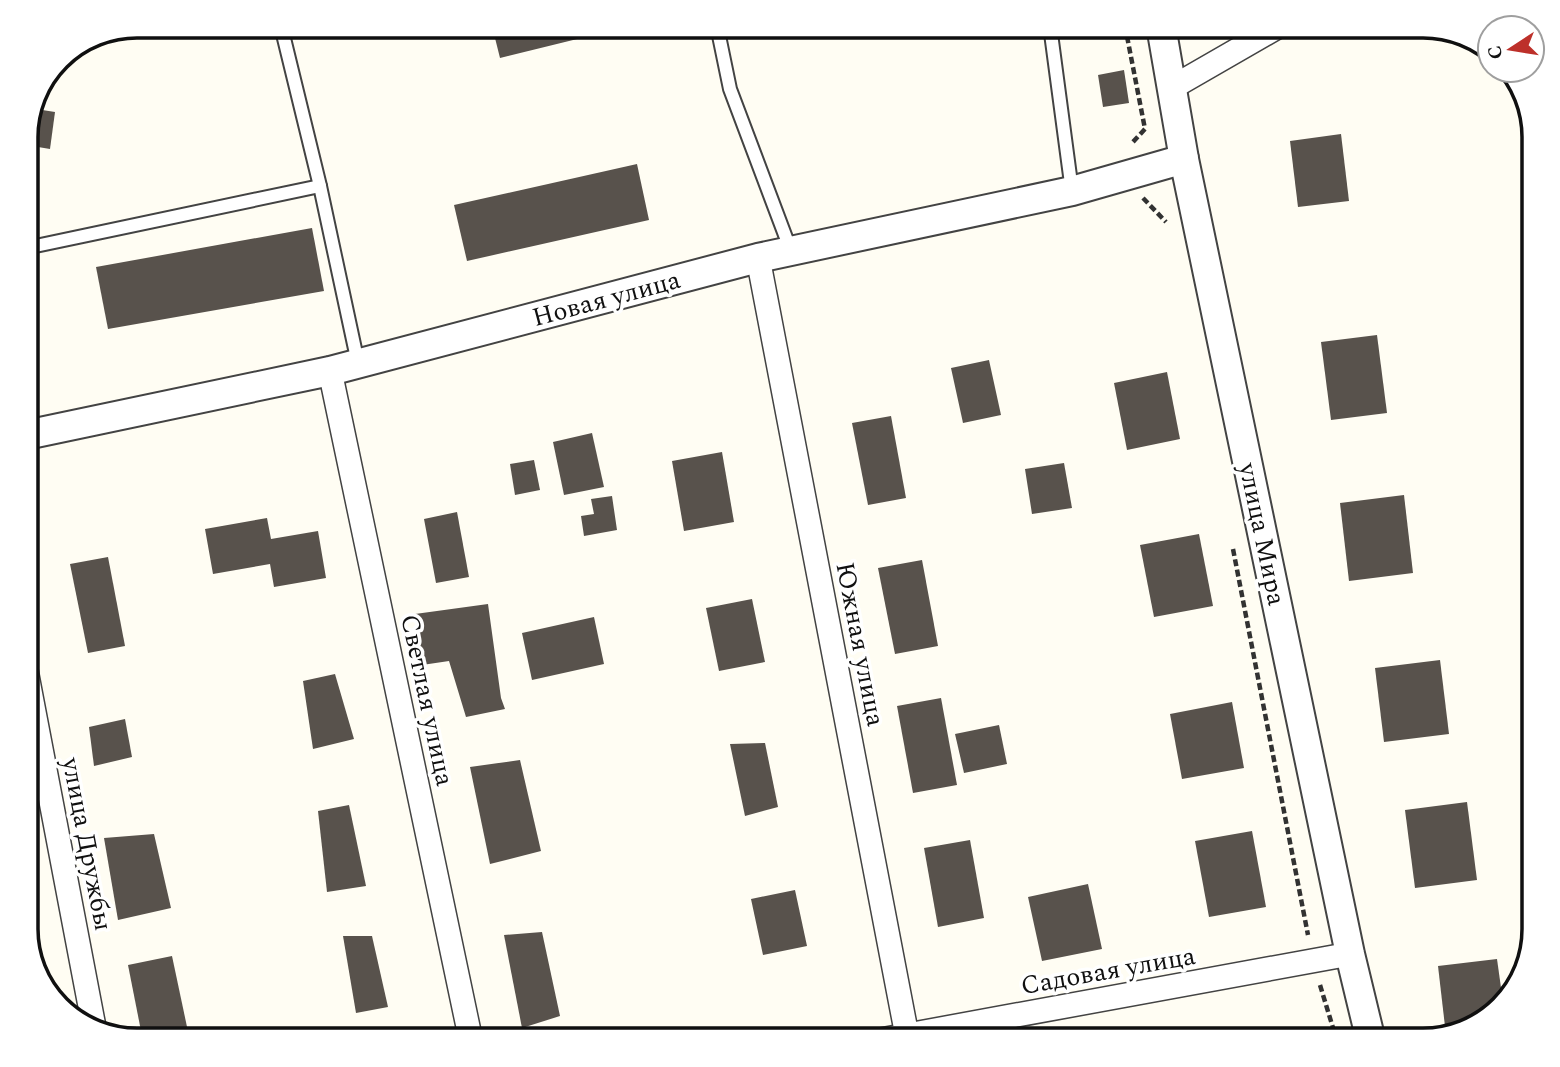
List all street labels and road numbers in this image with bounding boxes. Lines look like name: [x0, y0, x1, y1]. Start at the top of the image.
street label: Новая улица: [528, 260, 685, 338]
street label: улица Мира: [1227, 458, 1297, 609]
street label: Южная улица: [824, 559, 896, 730]
street label: Светлая улица: [389, 611, 465, 790]
street label: улица Дружбы: [50, 753, 123, 934]
street label: Садовая улица: [1018, 936, 1199, 1006]

